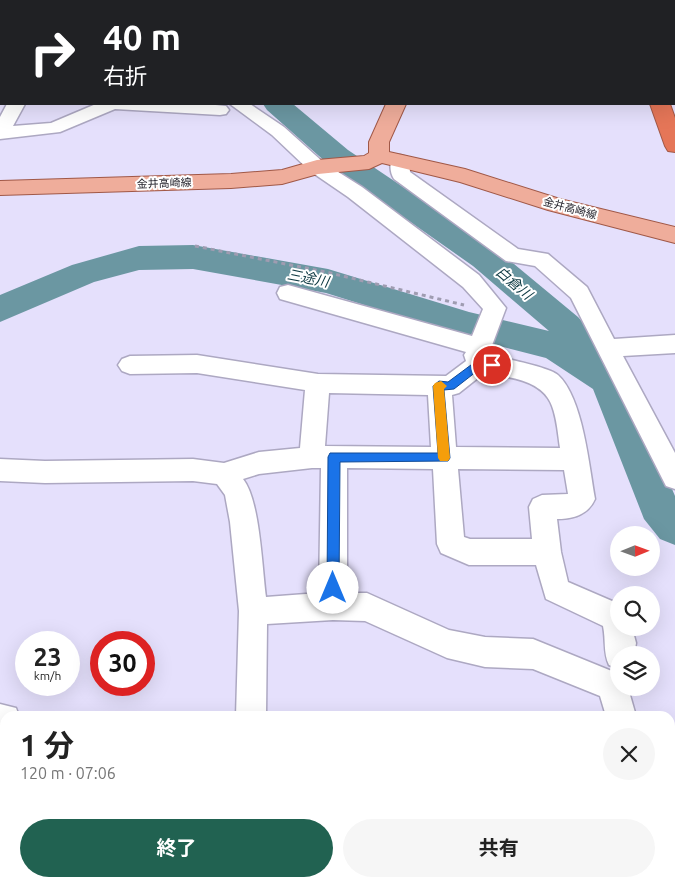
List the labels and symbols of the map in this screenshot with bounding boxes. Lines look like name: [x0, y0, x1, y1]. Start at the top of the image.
street label: 金井高崎線: [136, 176, 192, 190]
street label: 金井高崎線: [542, 195, 598, 221]
water label: 白倉川: [493, 263, 537, 304]
water label: 三途川: [286, 266, 332, 290]
pin: [471, 344, 513, 386]
north arrow: [610, 526, 660, 576]
position arrow: [306, 561, 358, 613]
speed limit sign: 30: [90, 631, 155, 696]

